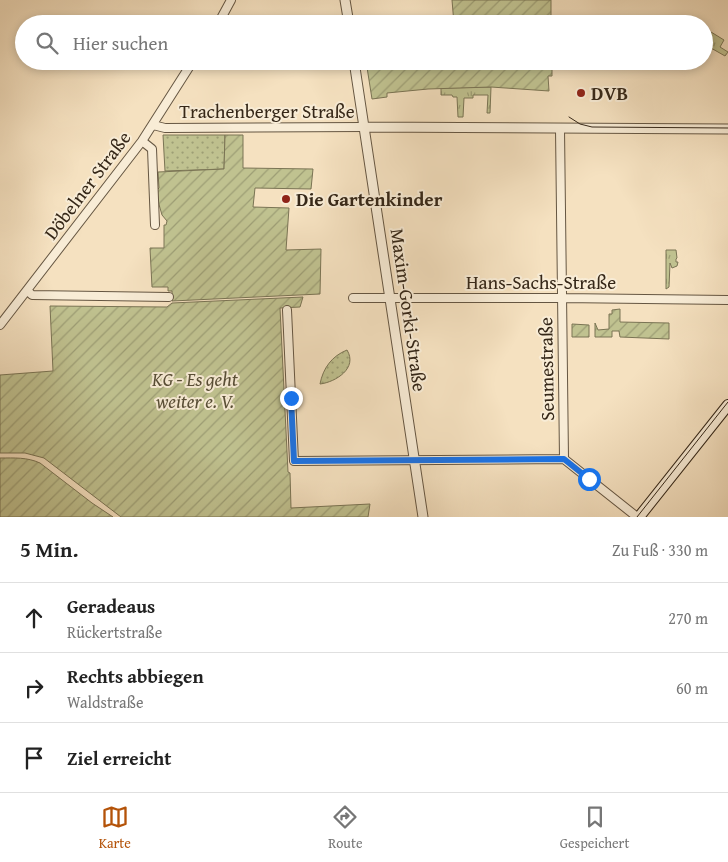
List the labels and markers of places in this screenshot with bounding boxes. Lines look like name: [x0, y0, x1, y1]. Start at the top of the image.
place label: DVB: [591, 79, 628, 107]
marker: DVB: [575, 87, 587, 99]
place label: Die Gartenkinder: [296, 185, 443, 213]
marker: Die Gartenkinder: [280, 193, 292, 205]

